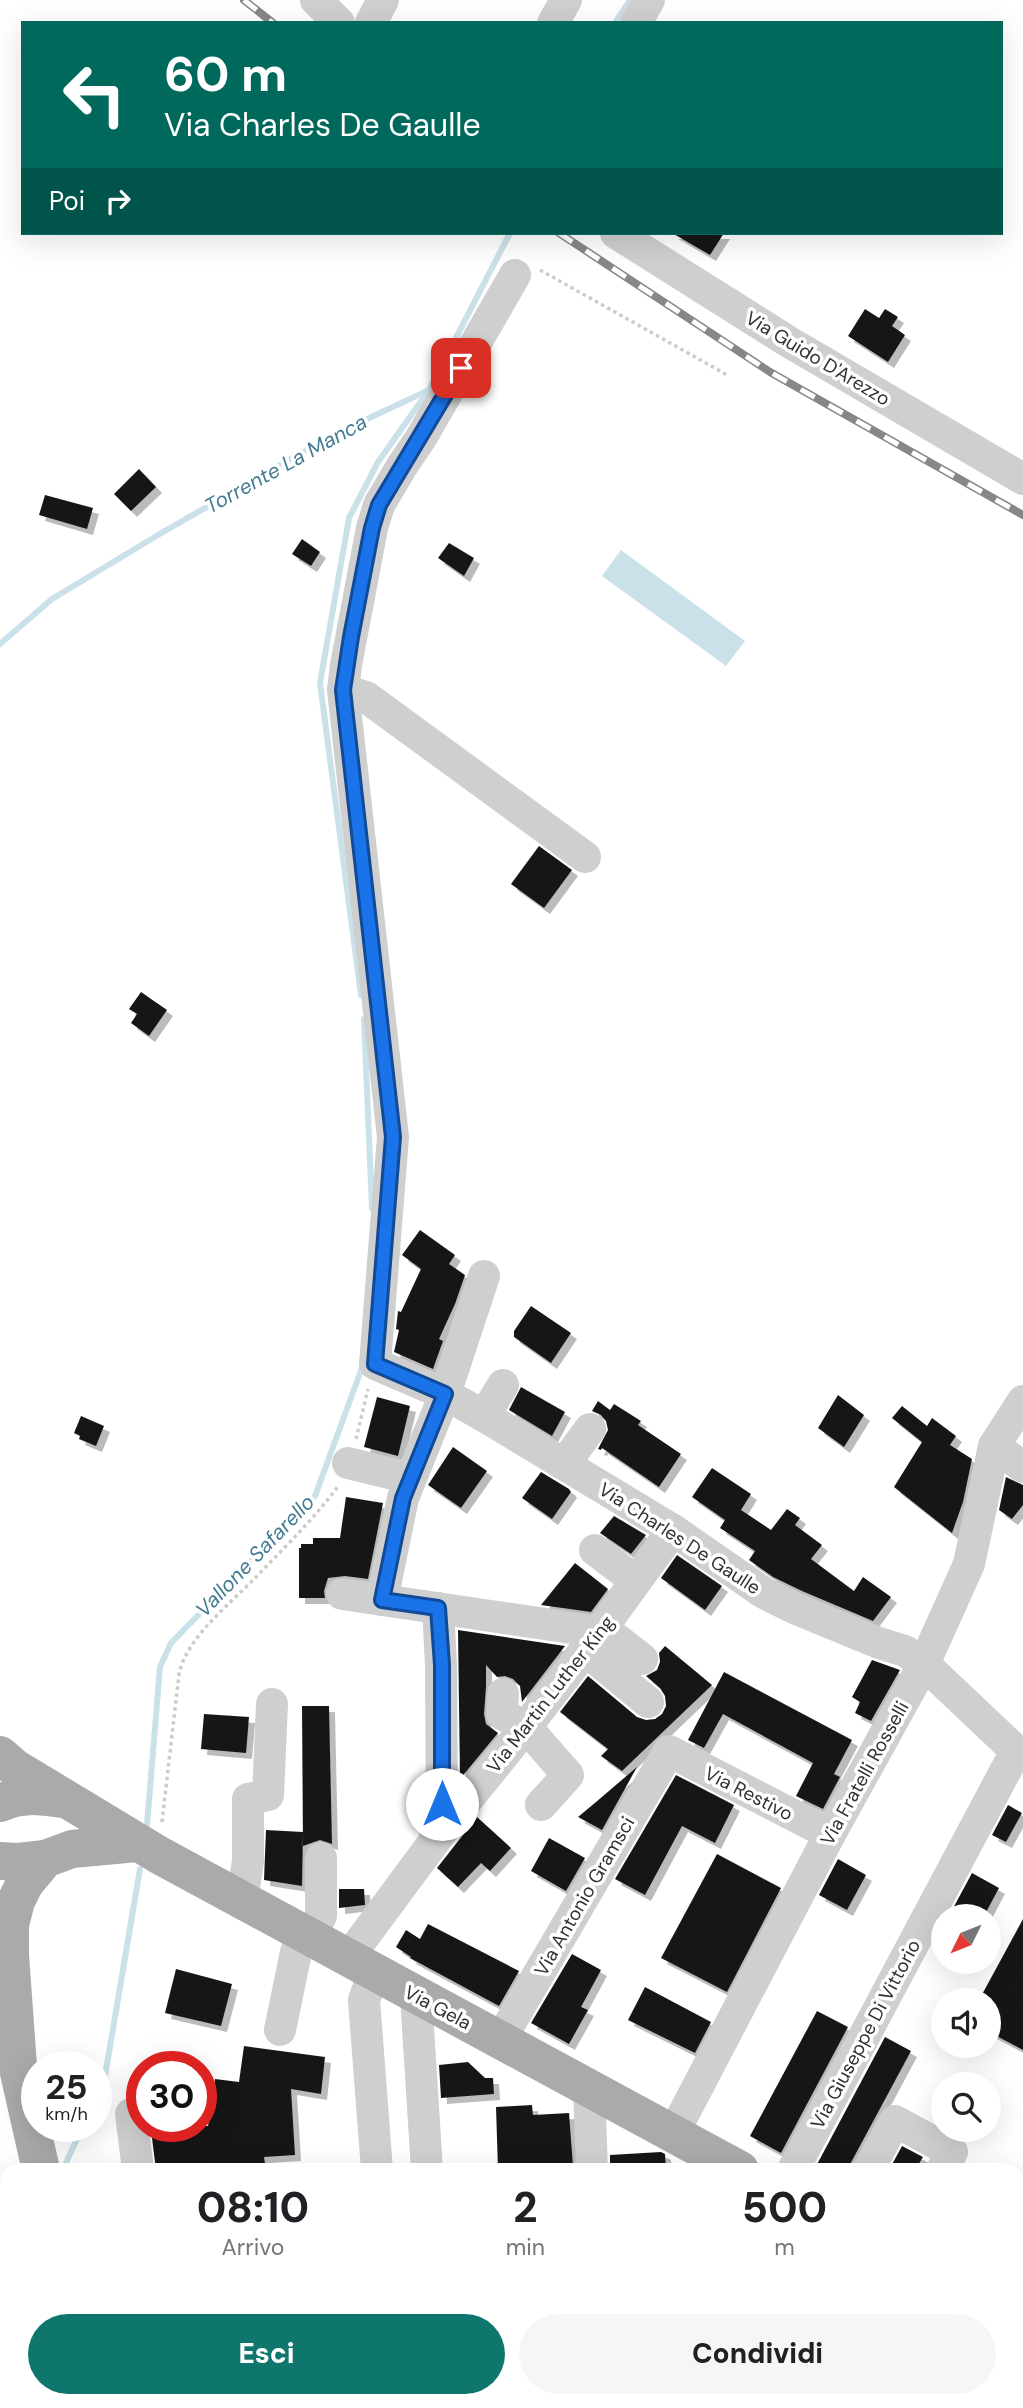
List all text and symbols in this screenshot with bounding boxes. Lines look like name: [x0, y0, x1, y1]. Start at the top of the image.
text: 60 m: [164, 42, 287, 106]
icon: left: [49, 49, 140, 140]
text: Via Charles De Gaulle: [164, 104, 481, 146]
icon: right: [99, 182, 137, 220]
text: Poi: [49, 184, 85, 218]
street label: Via Guido D'Arezzo: [741, 305, 895, 411]
pin: [431, 338, 491, 398]
icon: arrive: [442, 349, 480, 387]
water label: Torrente La Manca: [200, 408, 372, 520]
street label: Via Charles De Gaulle: [594, 1477, 765, 1600]
water label: Vallone Safarello: [189, 1489, 321, 1623]
street label: Via Martin Luther King: [481, 1610, 620, 1778]
street label: Via Fratelli Rosselli: [815, 1697, 914, 1850]
street label: Via Restivo: [700, 1760, 797, 1826]
position arrow: [405, 1767, 479, 1841]
street label: Via Antonio Gramsci: [529, 1812, 640, 1980]
north arrow: [931, 1904, 1001, 1974]
map controls: [931, 1904, 1001, 2142]
street label: Via Giuseppe Di Vittorio: [805, 1935, 926, 2133]
street label: Via Gela: [400, 1979, 476, 2035]
button: sound: [931, 1988, 1001, 2058]
speed limit sign: 30: [126, 2051, 217, 2142]
text: 25: [46, 2064, 87, 2110]
button: search: [931, 2072, 1001, 2142]
text: km/h: [45, 2102, 88, 2126]
text: 08:10: [197, 2180, 309, 2235]
text: 2: [513, 2180, 538, 2235]
text: 500: [742, 2180, 827, 2235]
text: Arrivo: [221, 2232, 284, 2262]
text: min: [506, 2232, 545, 2262]
text: m: [774, 2232, 795, 2262]
button: Esci: [28, 2314, 505, 2394]
button: Condividi: [519, 2314, 996, 2394]

